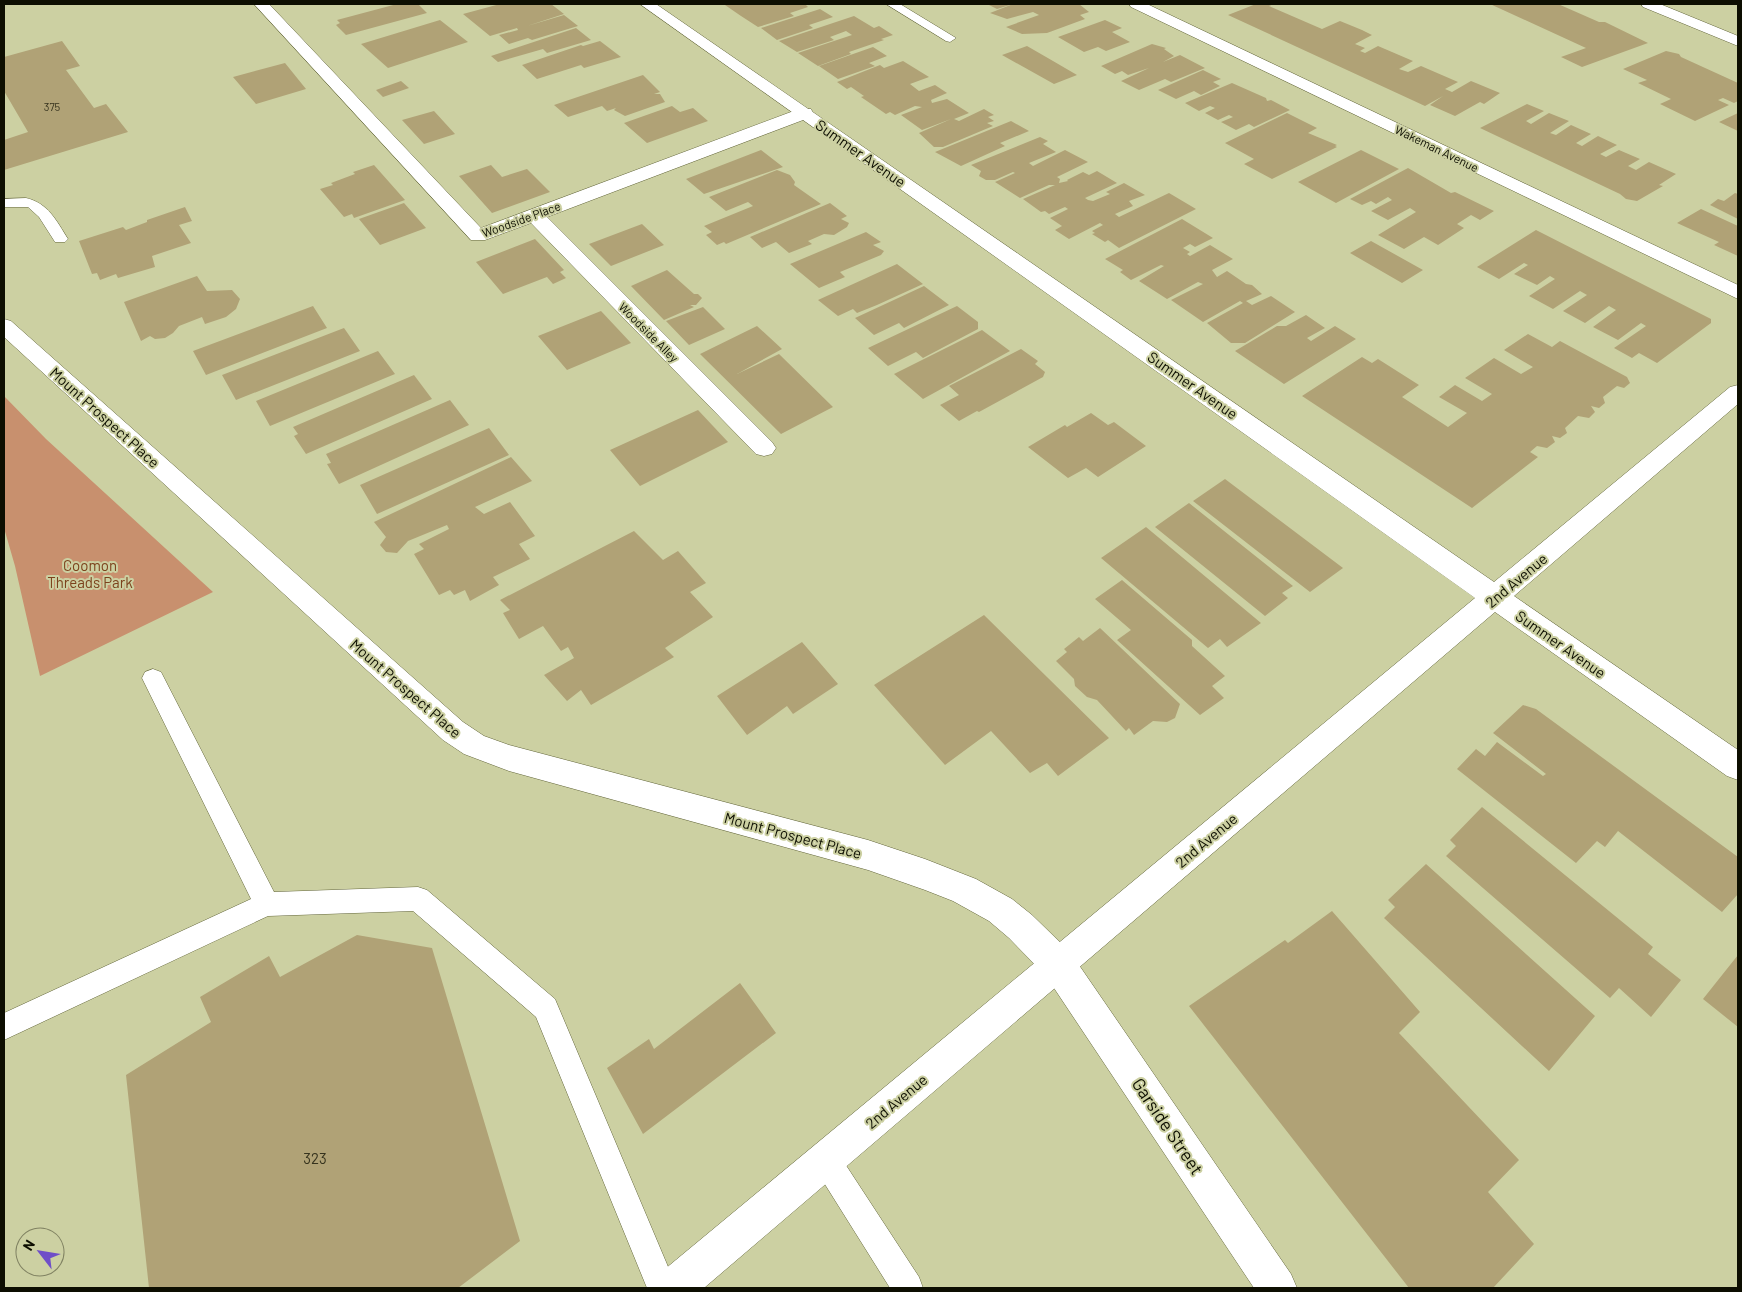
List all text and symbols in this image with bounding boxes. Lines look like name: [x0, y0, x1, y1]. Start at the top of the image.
house number: 375: [44, 100, 61, 113]
street label: Summer Avenue: [813, 115, 909, 191]
street label: Wakeman Avenue: [1393, 122, 1481, 174]
street label: Woodside Place: [480, 198, 562, 240]
street label: Woodside Alley: [616, 299, 682, 365]
street label: Summer Avenue: [1145, 347, 1241, 423]
street label: Mount Prospect Place: [46, 363, 164, 471]
street label: 2nd Avenue: [1482, 549, 1550, 611]
park label: Coomon Threads Park: [47, 556, 133, 591]
street label: Summer Avenue: [1513, 606, 1609, 682]
street label: Mount Prospect Place: [347, 635, 465, 741]
street label: Mount Prospect Place: [722, 808, 864, 862]
street label: 2nd Avenue: [1172, 809, 1240, 871]
street label: 2nd Avenue: [862, 1070, 930, 1132]
street label: Garside Street: [1128, 1073, 1208, 1179]
house number: 323: [303, 1149, 327, 1167]
north arrow: [15, 1227, 65, 1277]
text: N: [19, 1237, 38, 1253]

